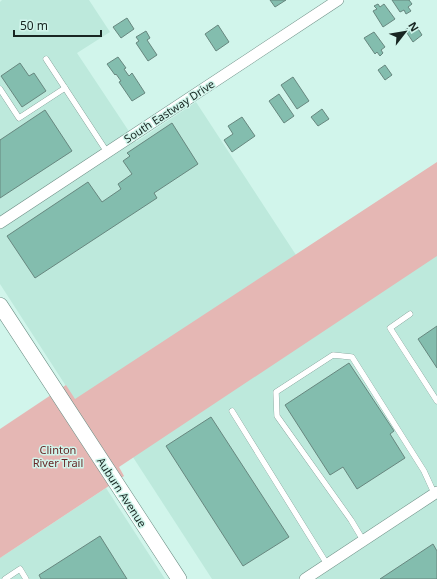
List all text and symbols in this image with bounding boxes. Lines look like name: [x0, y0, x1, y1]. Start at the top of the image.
scale bar: [14, 12, 101, 38]
north arrow: [385, 12, 425, 52]
text: 50 m: [20, 17, 48, 34]
text: N: [405, 19, 423, 34]
street label: South Eastway Drive: [121, 76, 217, 146]
park label: Clinton River Trail: [33, 442, 83, 470]
street label: Auburn Avenue: [94, 454, 150, 530]

